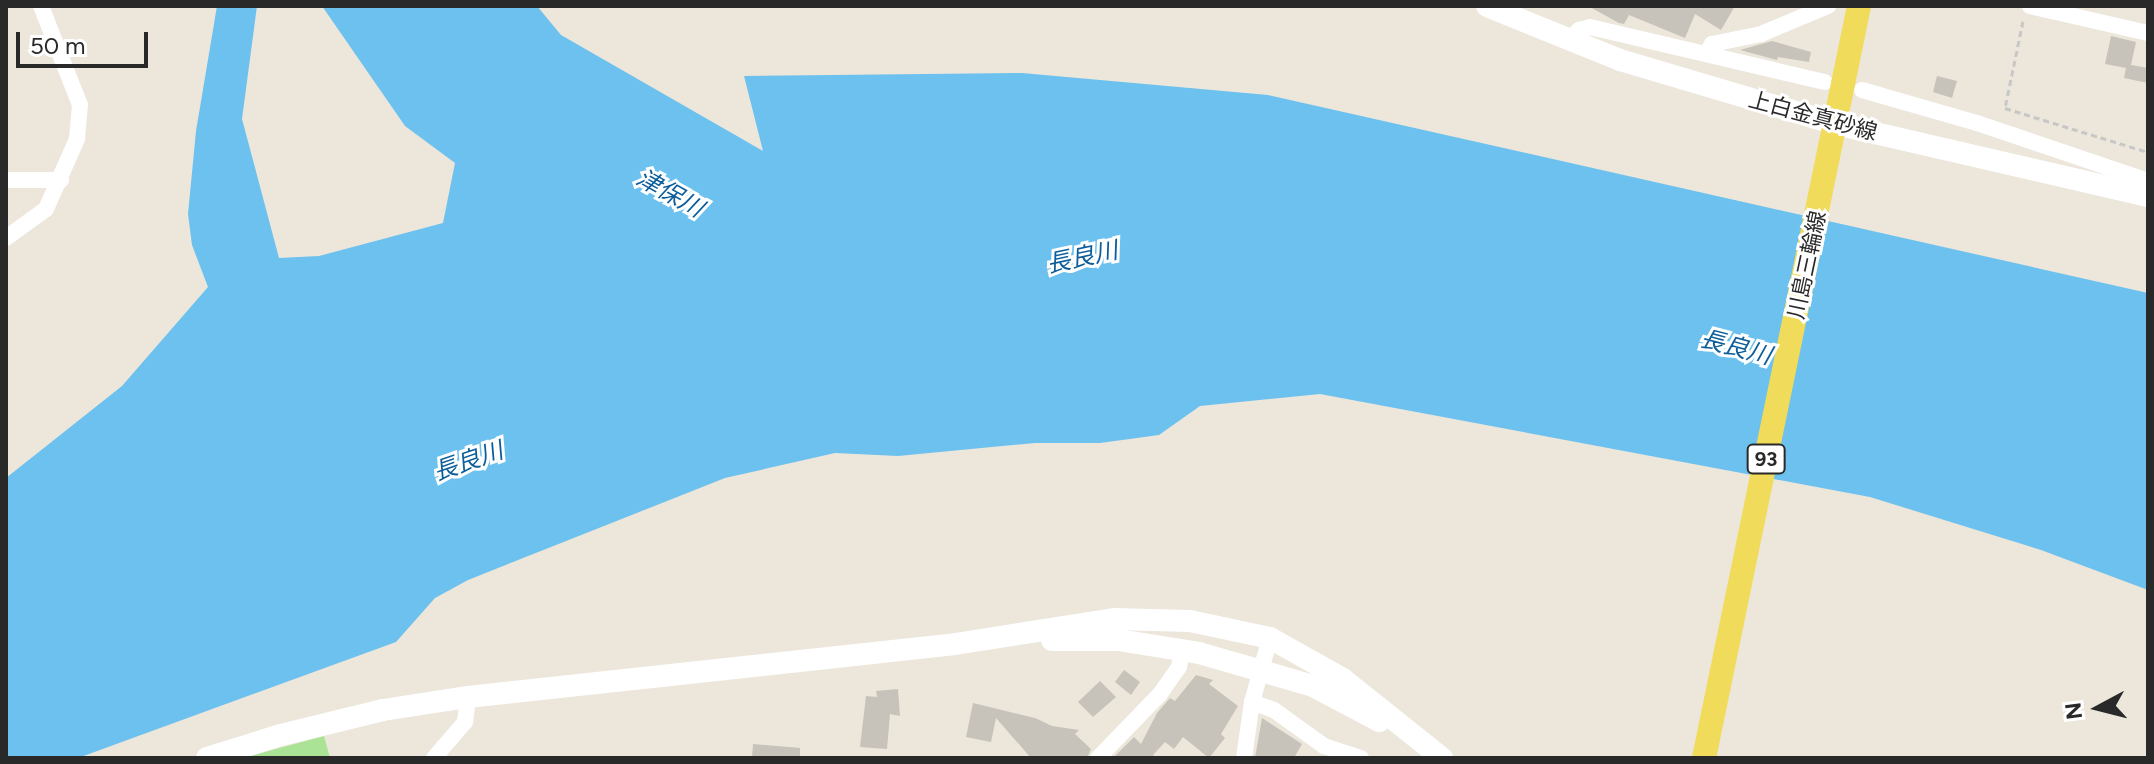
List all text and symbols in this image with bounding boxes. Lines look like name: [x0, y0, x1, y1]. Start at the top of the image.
scale bar: [20, 16, 152, 66]
text: 50 m: [30, 31, 86, 60]
street label: 上白金真砂線: [1746, 86, 1880, 146]
water label: 津保川: [632, 163, 708, 223]
street label: 川島三輪線: [1783, 208, 1831, 322]
water label: 長良川: [1044, 235, 1120, 279]
water label: 長良川: [1697, 324, 1775, 370]
water label: 長良川: [429, 436, 507, 486]
road number: 93: [1746, 443, 1786, 475]
north arrow: [2058, 668, 2138, 748]
text: N: [2059, 701, 2088, 721]

